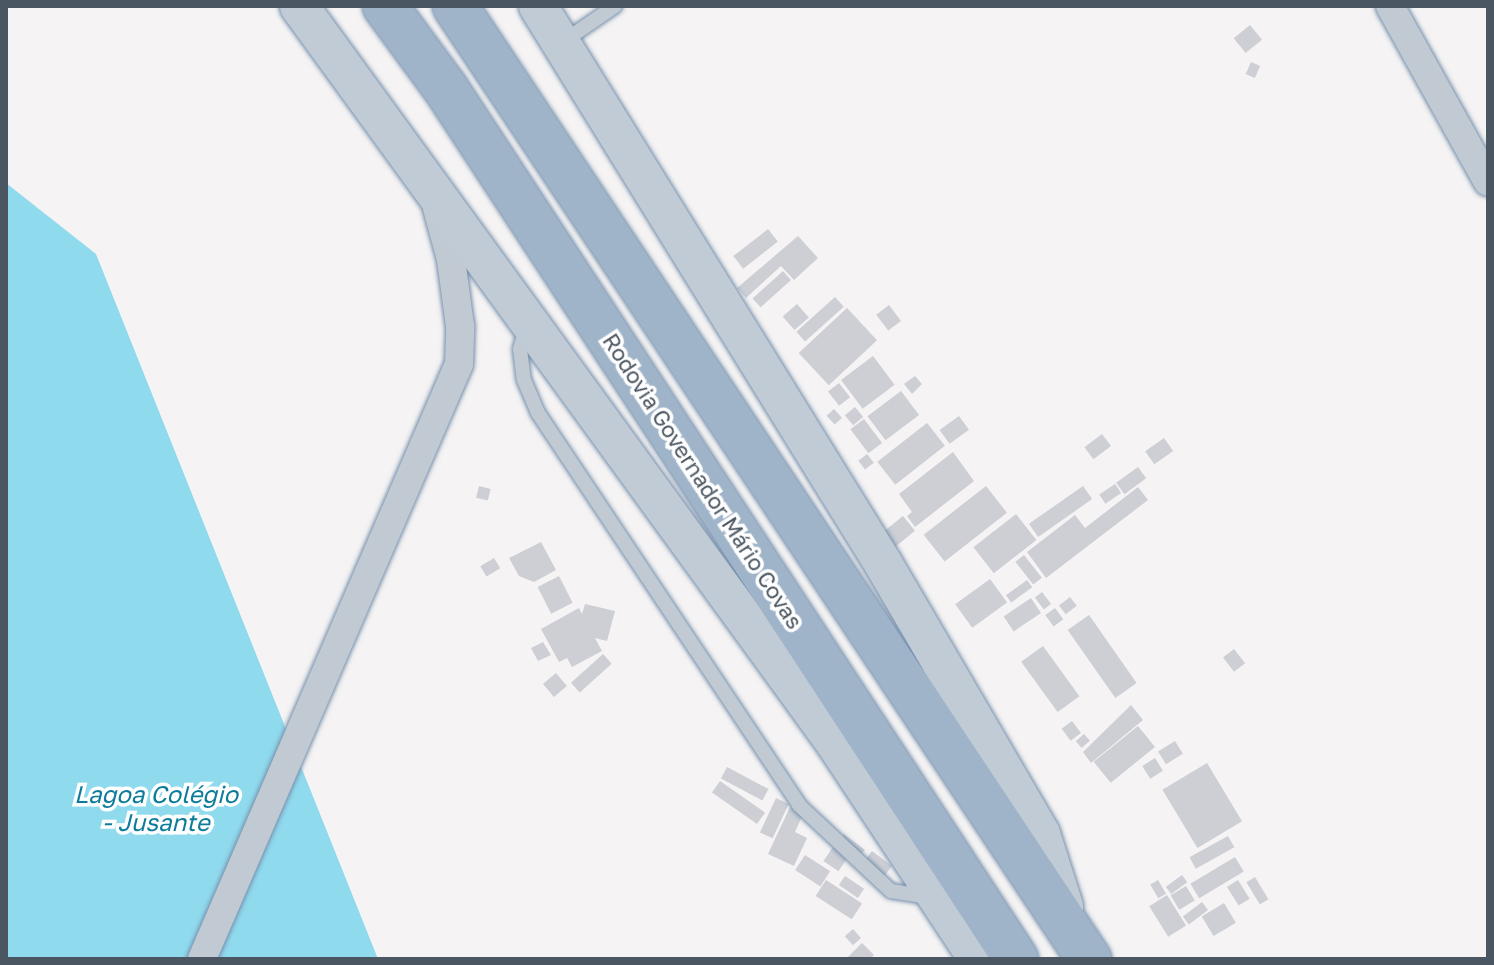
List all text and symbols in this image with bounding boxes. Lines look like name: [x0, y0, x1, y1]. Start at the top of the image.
street label: Rodovia Governador Mário Covas: [598, 328, 808, 634]
water label: Lagoa Colégio - Jusante: [74, 780, 238, 836]

